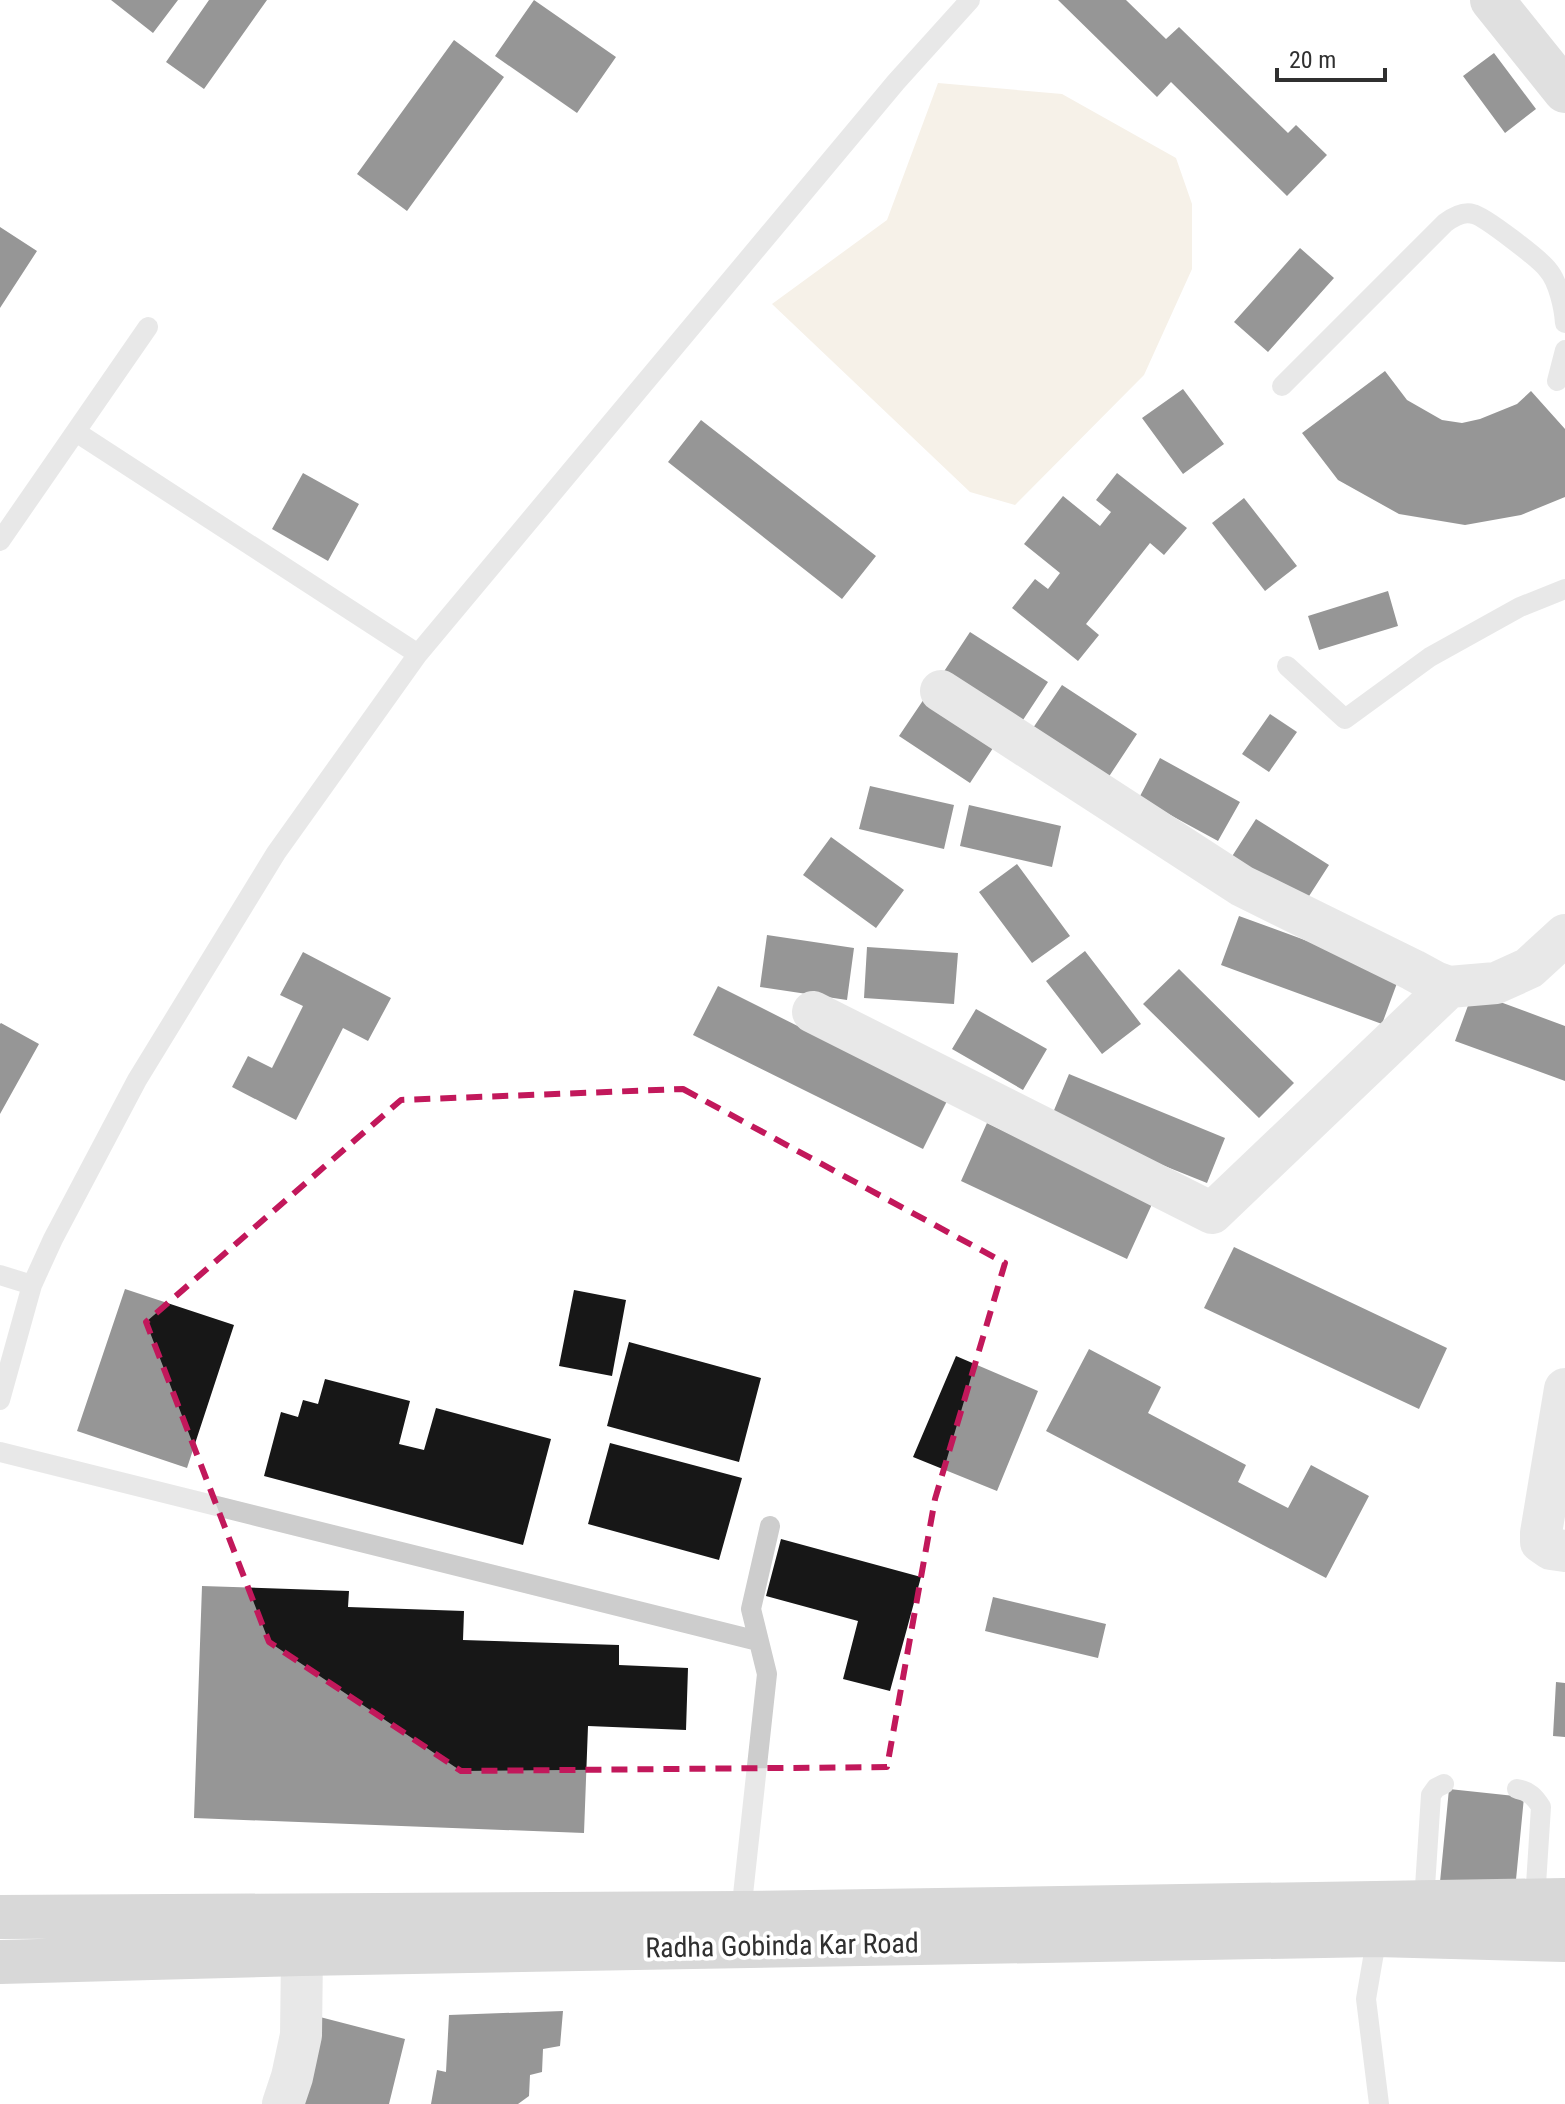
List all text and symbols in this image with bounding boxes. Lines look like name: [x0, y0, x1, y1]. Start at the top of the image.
scale bar: [1277, 32, 1385, 82]
text: 20 m: [1289, 46, 1336, 74]
street label: Radha Gobinda Kar Road: [645, 1927, 919, 1964]

